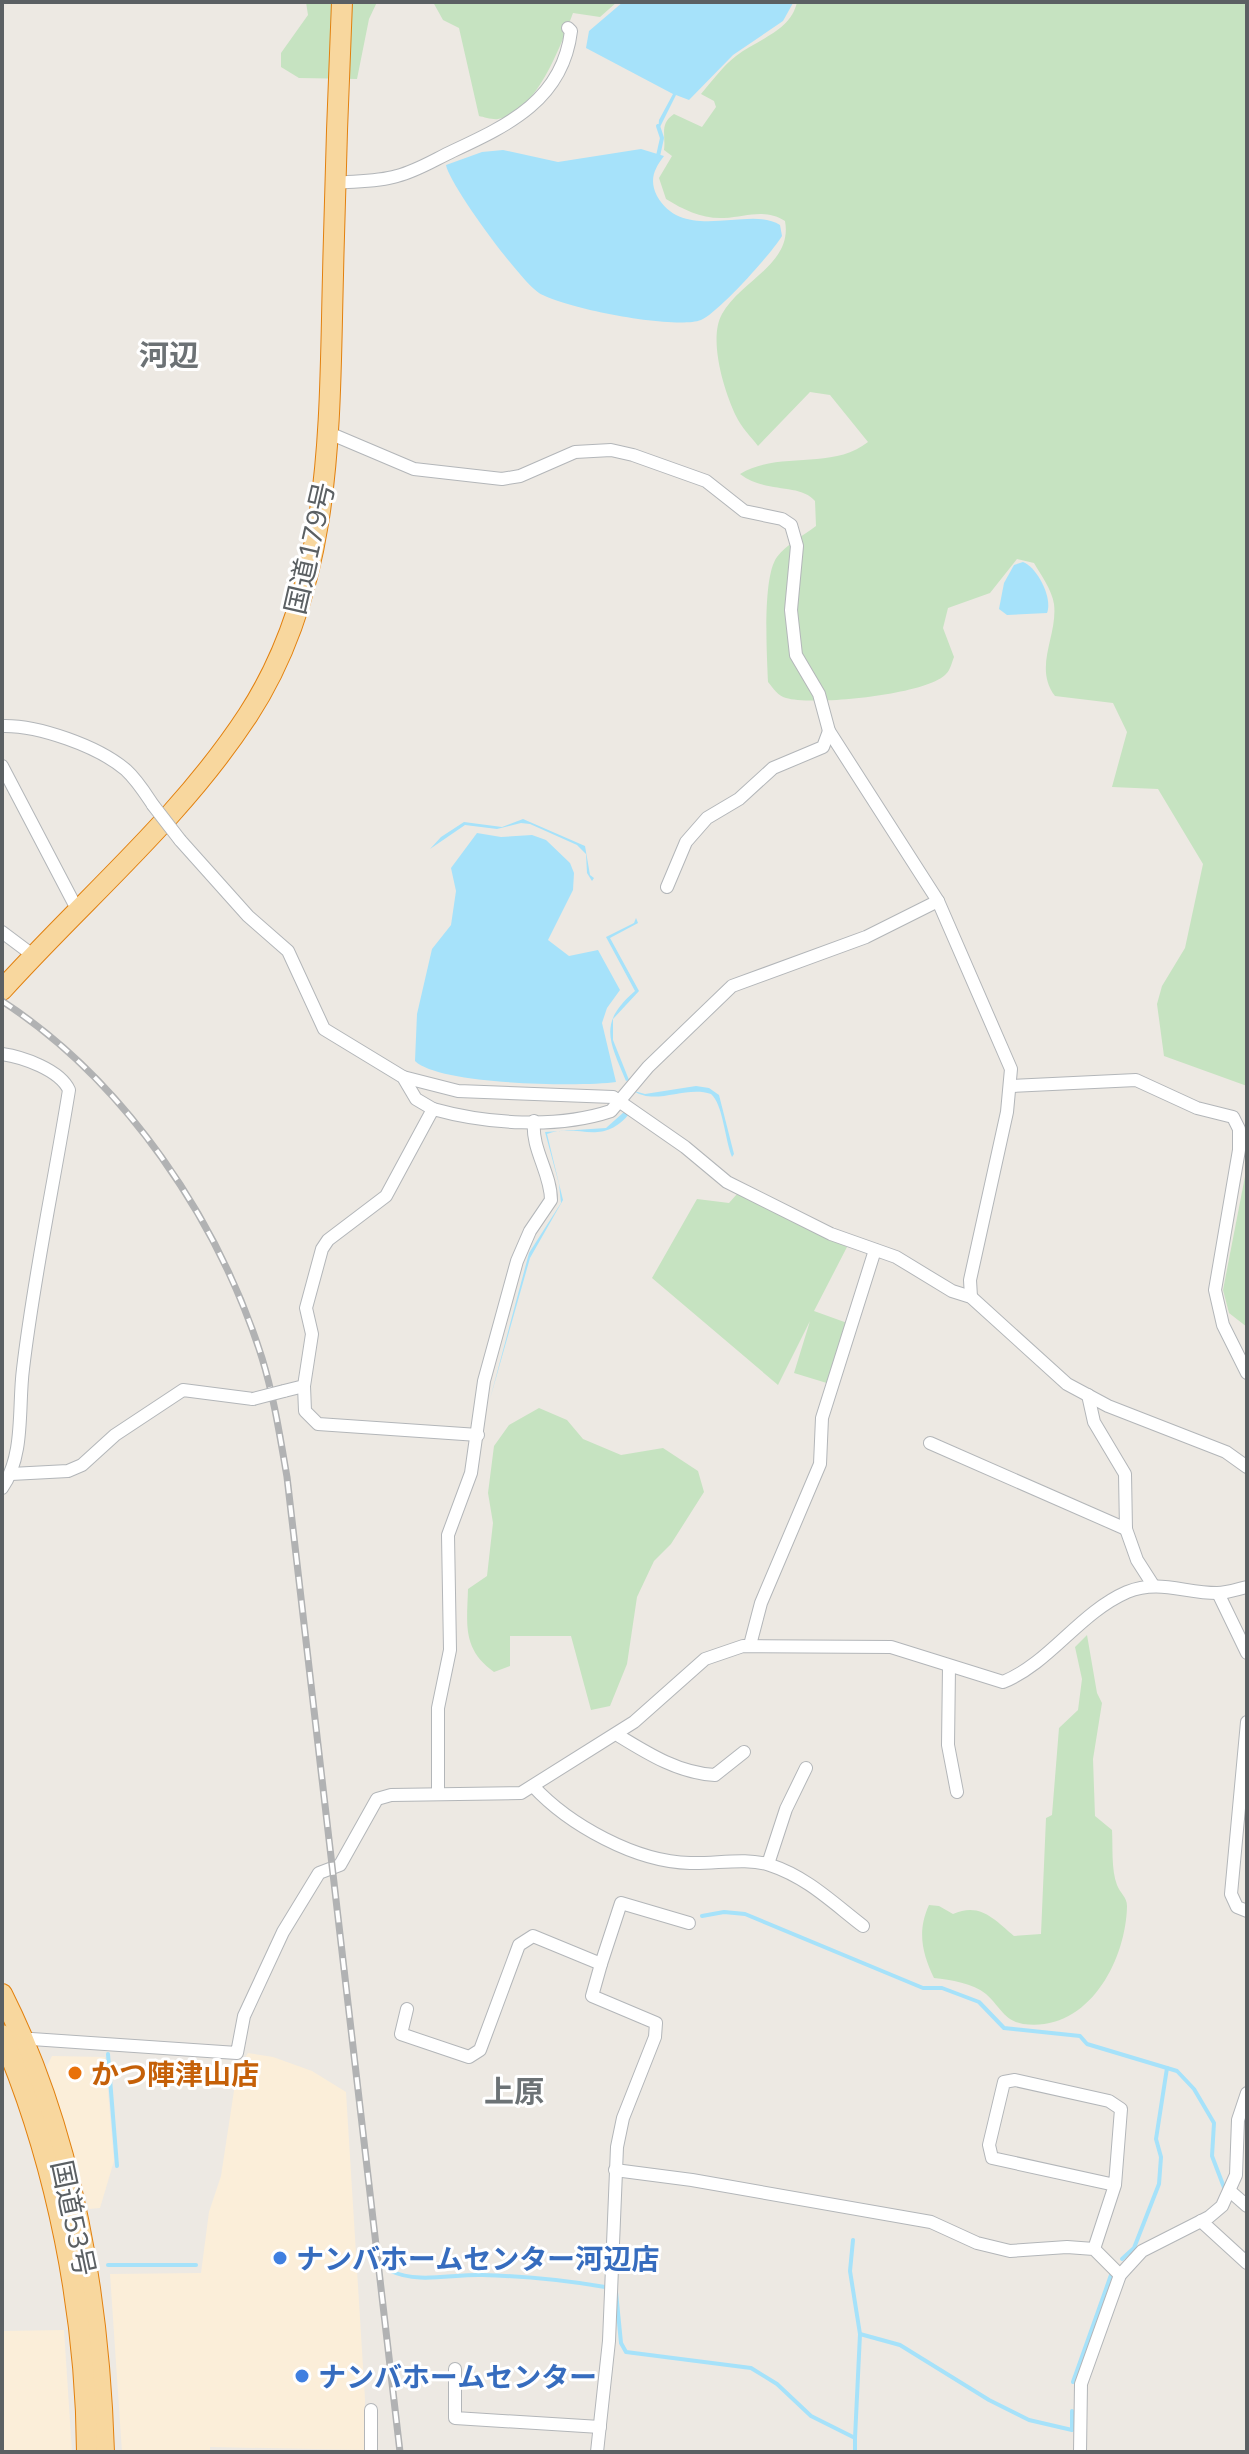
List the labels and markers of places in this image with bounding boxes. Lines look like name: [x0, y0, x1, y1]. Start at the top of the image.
place label: かつ陣津山店: [91, 2056, 259, 2091]
marker: かつ陣津山店: [66, 2064, 84, 2082]
place label: ナンバホームセンター河辺店: [296, 2241, 659, 2276]
marker: ナンバホームセンター河辺店: [271, 2249, 289, 2267]
place label: ナンバホームセンター: [318, 2359, 597, 2394]
marker: ナンバホームセンター: [293, 2367, 311, 2385]

